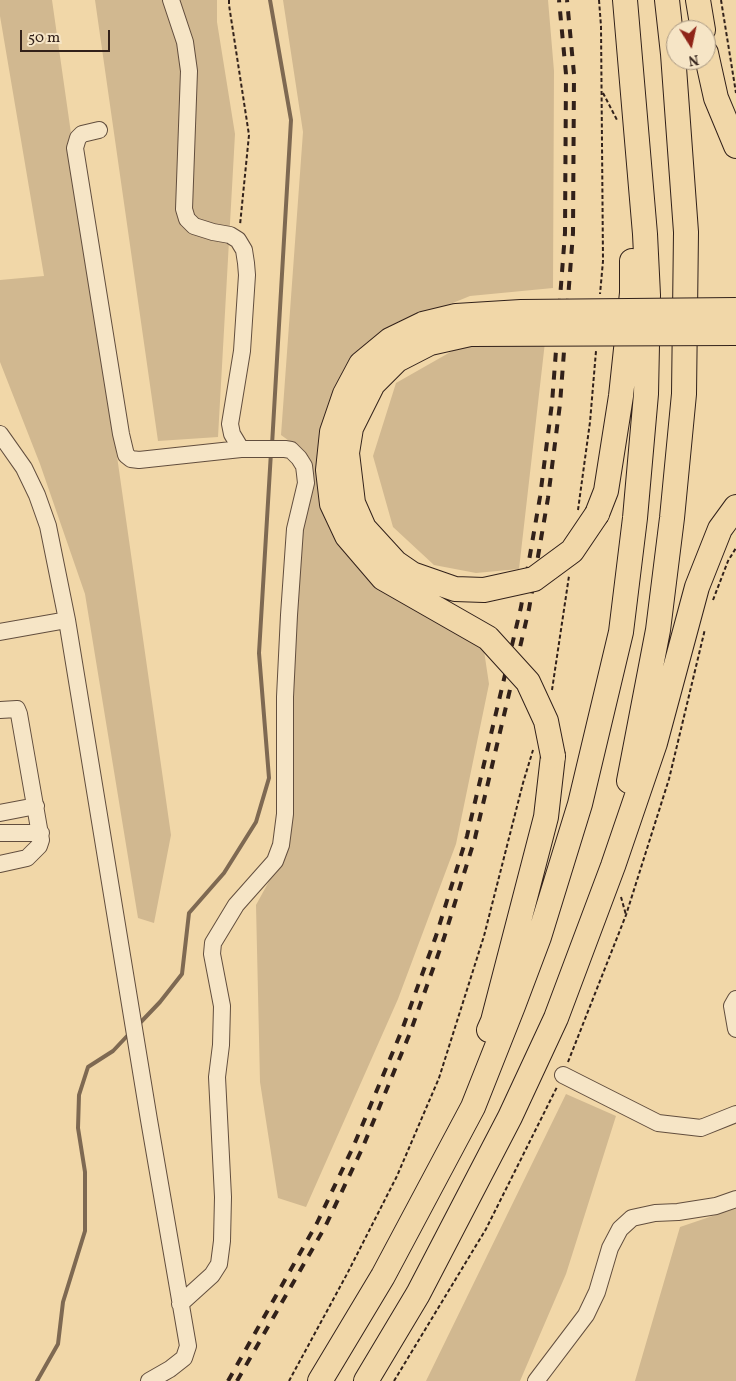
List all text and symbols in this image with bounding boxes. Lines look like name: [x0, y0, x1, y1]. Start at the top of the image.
scale bar: [22, 20, 112, 52]
north arrow: [666, 20, 716, 70]
text: 50 m: [28, 28, 60, 49]
text: N: [687, 49, 700, 70]

